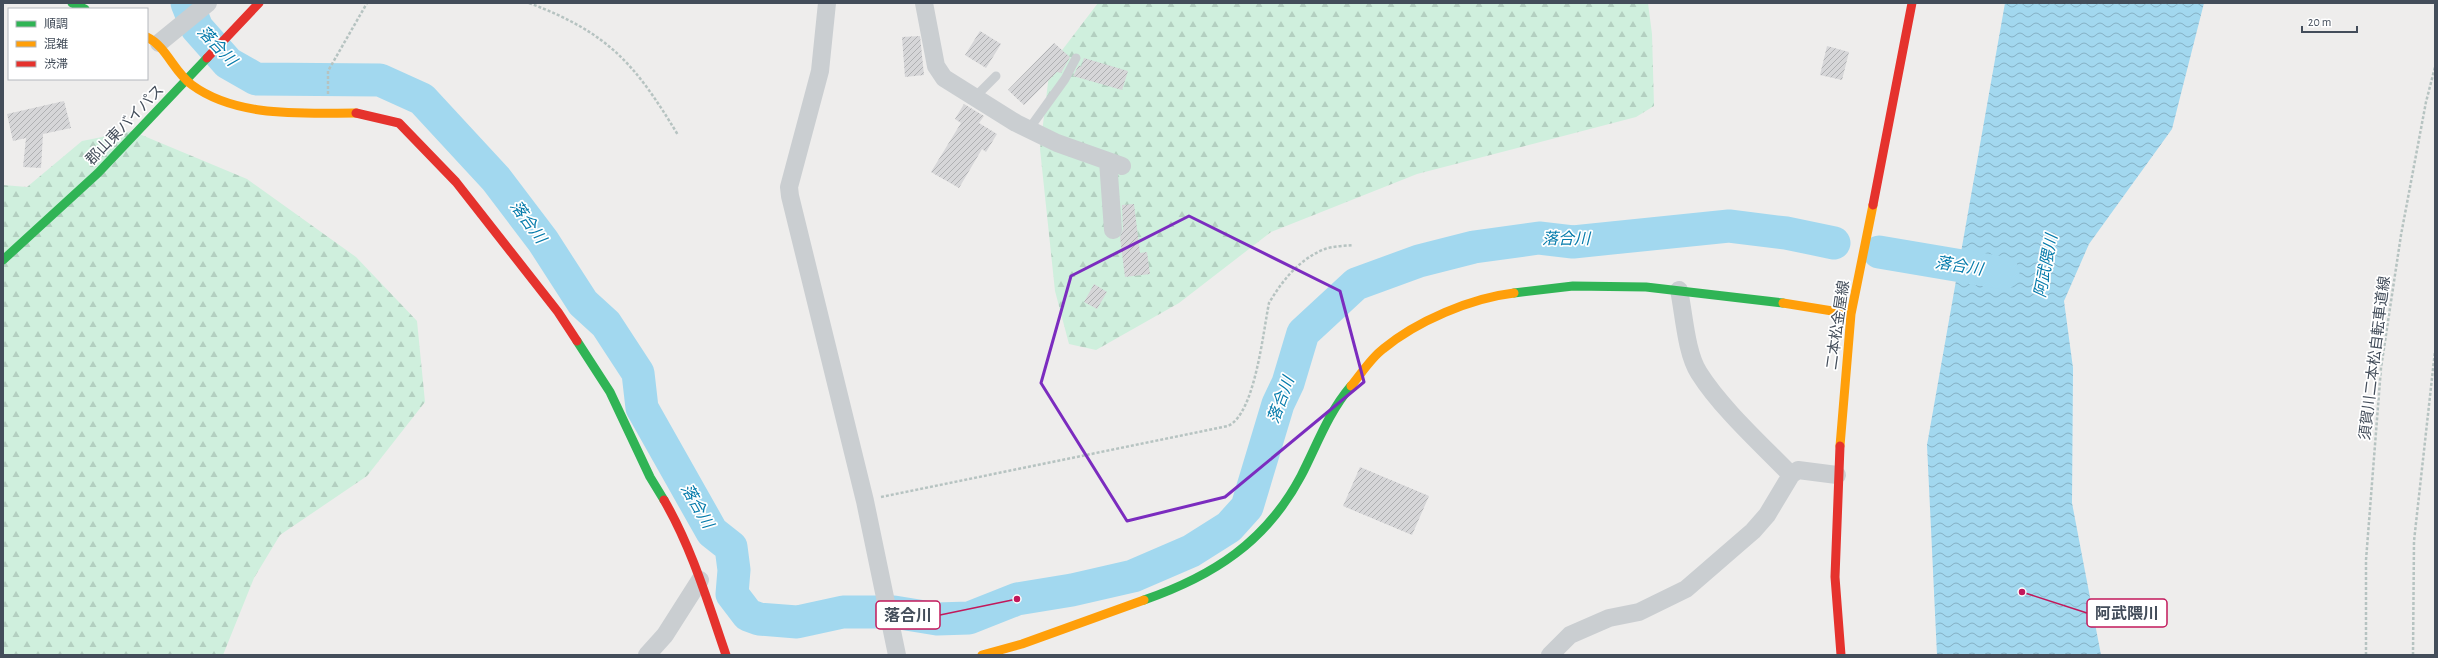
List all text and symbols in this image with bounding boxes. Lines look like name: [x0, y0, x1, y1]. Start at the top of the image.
legend: [8, 8, 148, 80]
scale bar: [2302, 8, 2357, 34]
text: 20 m: [2308, 16, 2331, 28]
text: 順調: [44, 18, 68, 30]
water label: 落合川: [195, 22, 242, 70]
text: 混雑: [44, 37, 68, 50]
text: 渋滞: [44, 58, 68, 70]
street label: 郡山東バイパス: [83, 81, 167, 168]
water label: 落合川: [507, 197, 551, 248]
water label: 落合川: [1542, 230, 1592, 247]
water label: 阿武隈川: [2031, 231, 2060, 299]
water label: 落合川: [1934, 253, 1986, 278]
street label: 須賀川二本松自転車道線: [2357, 275, 2392, 441]
street label: 二本松金屋線: [1823, 279, 1852, 371]
water label: 落合川: [1264, 372, 1297, 425]
water label: 落合川: [678, 481, 718, 533]
callout: 阿武隈川: [2087, 599, 2167, 627]
callout: 落合川: [876, 601, 940, 629]
text: 阿武隈川: [2095, 605, 2159, 622]
text: 落合川: [884, 607, 932, 624]

